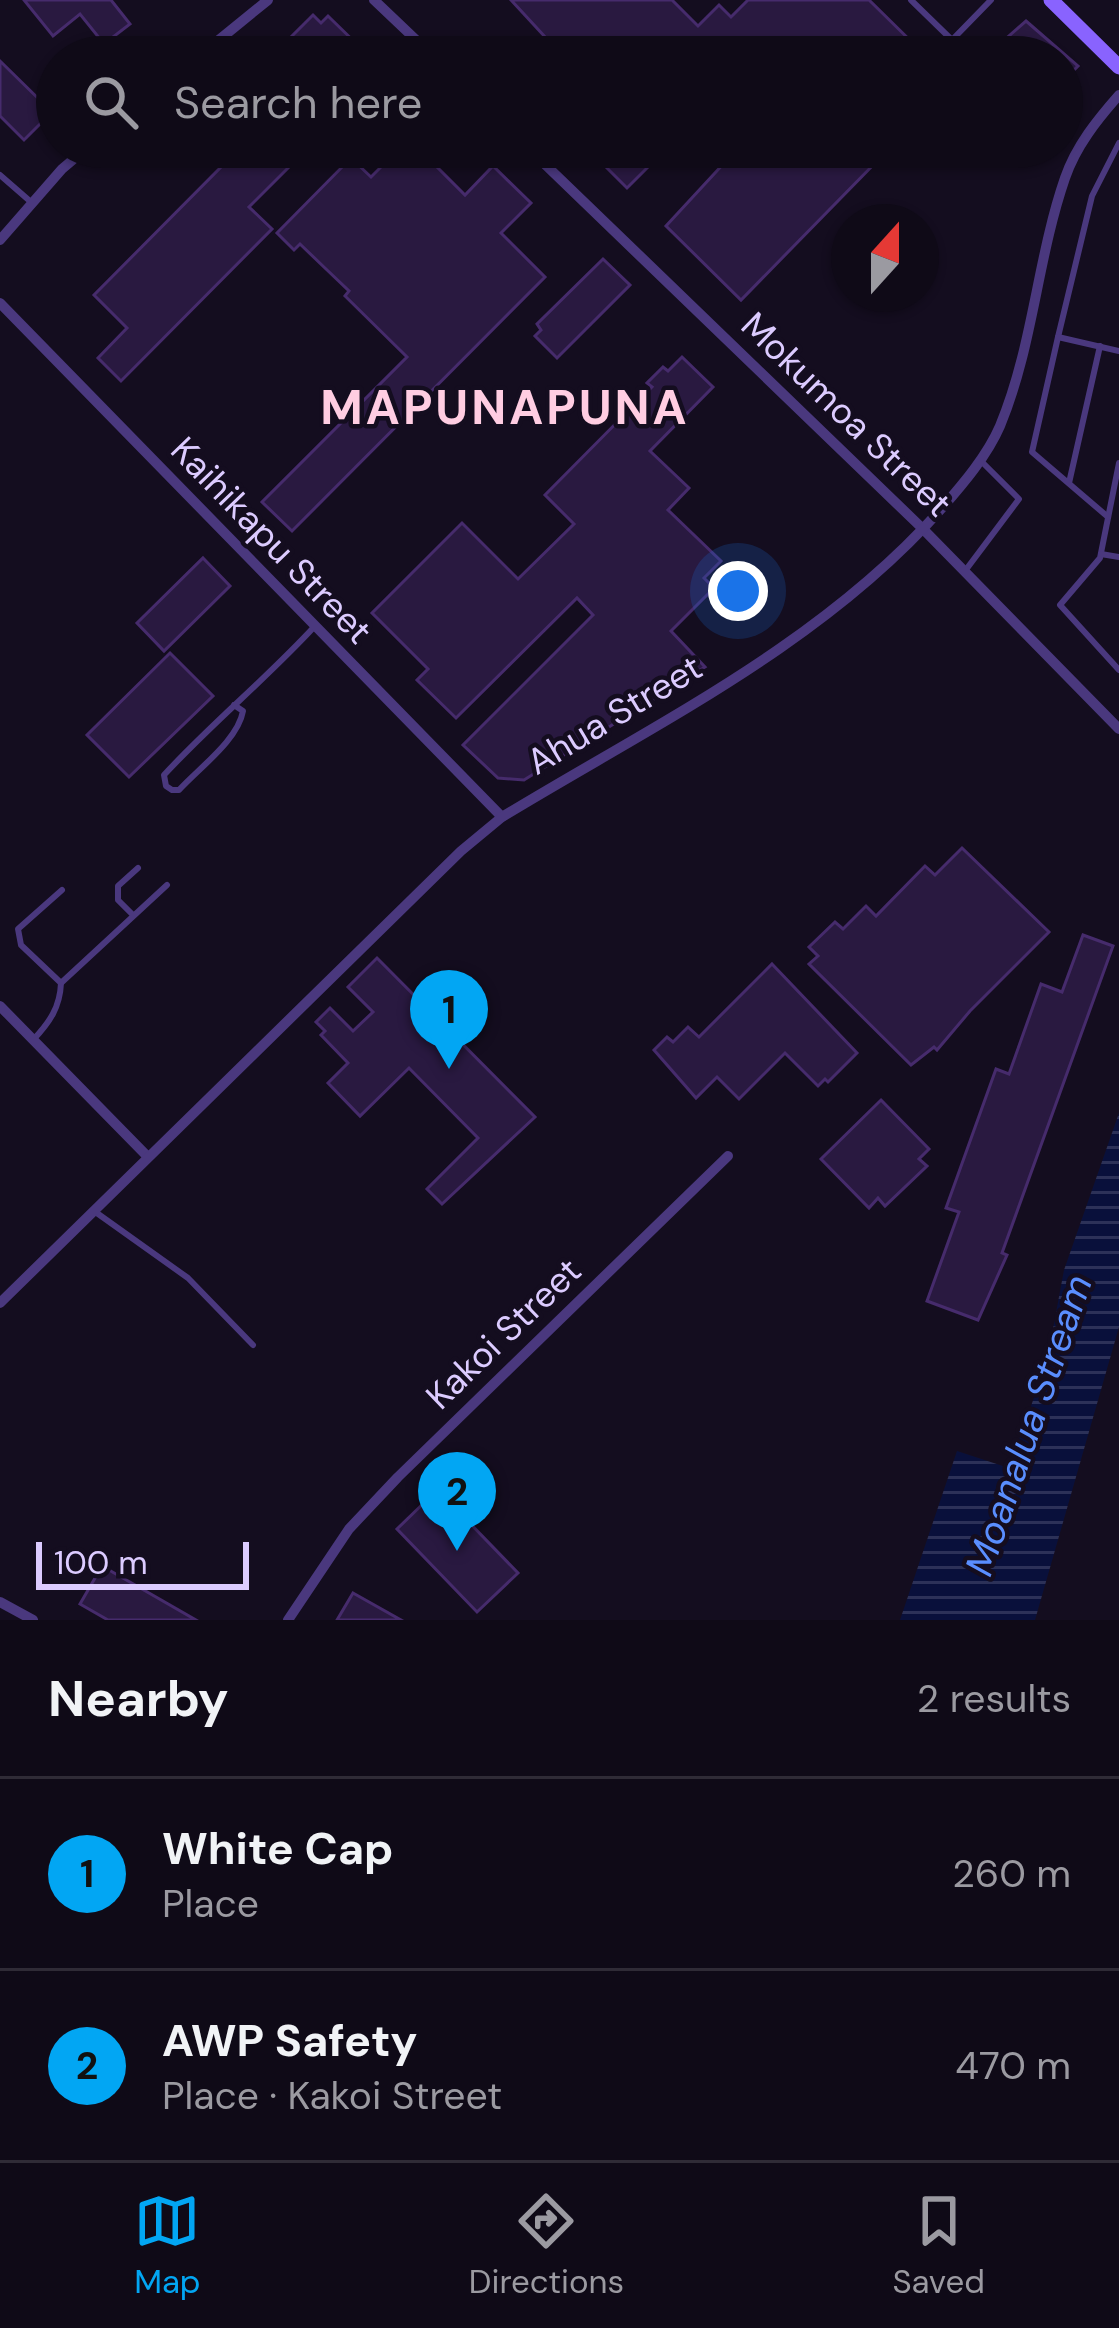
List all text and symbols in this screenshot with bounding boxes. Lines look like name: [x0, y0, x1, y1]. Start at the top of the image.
search box: [36, 36, 1083, 168]
icon: search: [78, 69, 144, 135]
text: Search here: [174, 73, 422, 132]
north arrow: [831, 204, 939, 312]
street label: Mokumoa Street: [731, 302, 962, 527]
district label: MAPUNAPUNA: [320, 376, 690, 439]
street label: Kaihikapu Street: [161, 427, 382, 654]
your location: [708, 561, 768, 621]
street label: Ahua Street: [518, 644, 711, 785]
pin: 1: [410, 970, 488, 1069]
street label: Kakoi Street: [416, 1248, 591, 1419]
water label: Moanalua Stream: [953, 1268, 1104, 1582]
pin: 2: [418, 1452, 496, 1551]
scale bar: [36, 1536, 249, 1589]
text: 100 m: [54, 1541, 148, 1584]
text: Nearby: [48, 1665, 229, 1732]
text: 2 results: [917, 1673, 1071, 1724]
text: White Cap: [162, 1819, 394, 1878]
text: 1: [80, 1848, 94, 1899]
text: 260 m: [952, 1848, 1071, 1899]
text: Place: [162, 1878, 259, 1929]
text: AWP Safety: [162, 2011, 418, 2070]
text: 2: [76, 2040, 98, 2091]
text: 470 m: [955, 2040, 1071, 2091]
text: Place · Kakoi Street: [162, 2070, 502, 2121]
tab: Map: [134, 2188, 201, 2303]
tab: Directions: [469, 2188, 624, 2303]
tab: Saved: [892, 2188, 985, 2303]

